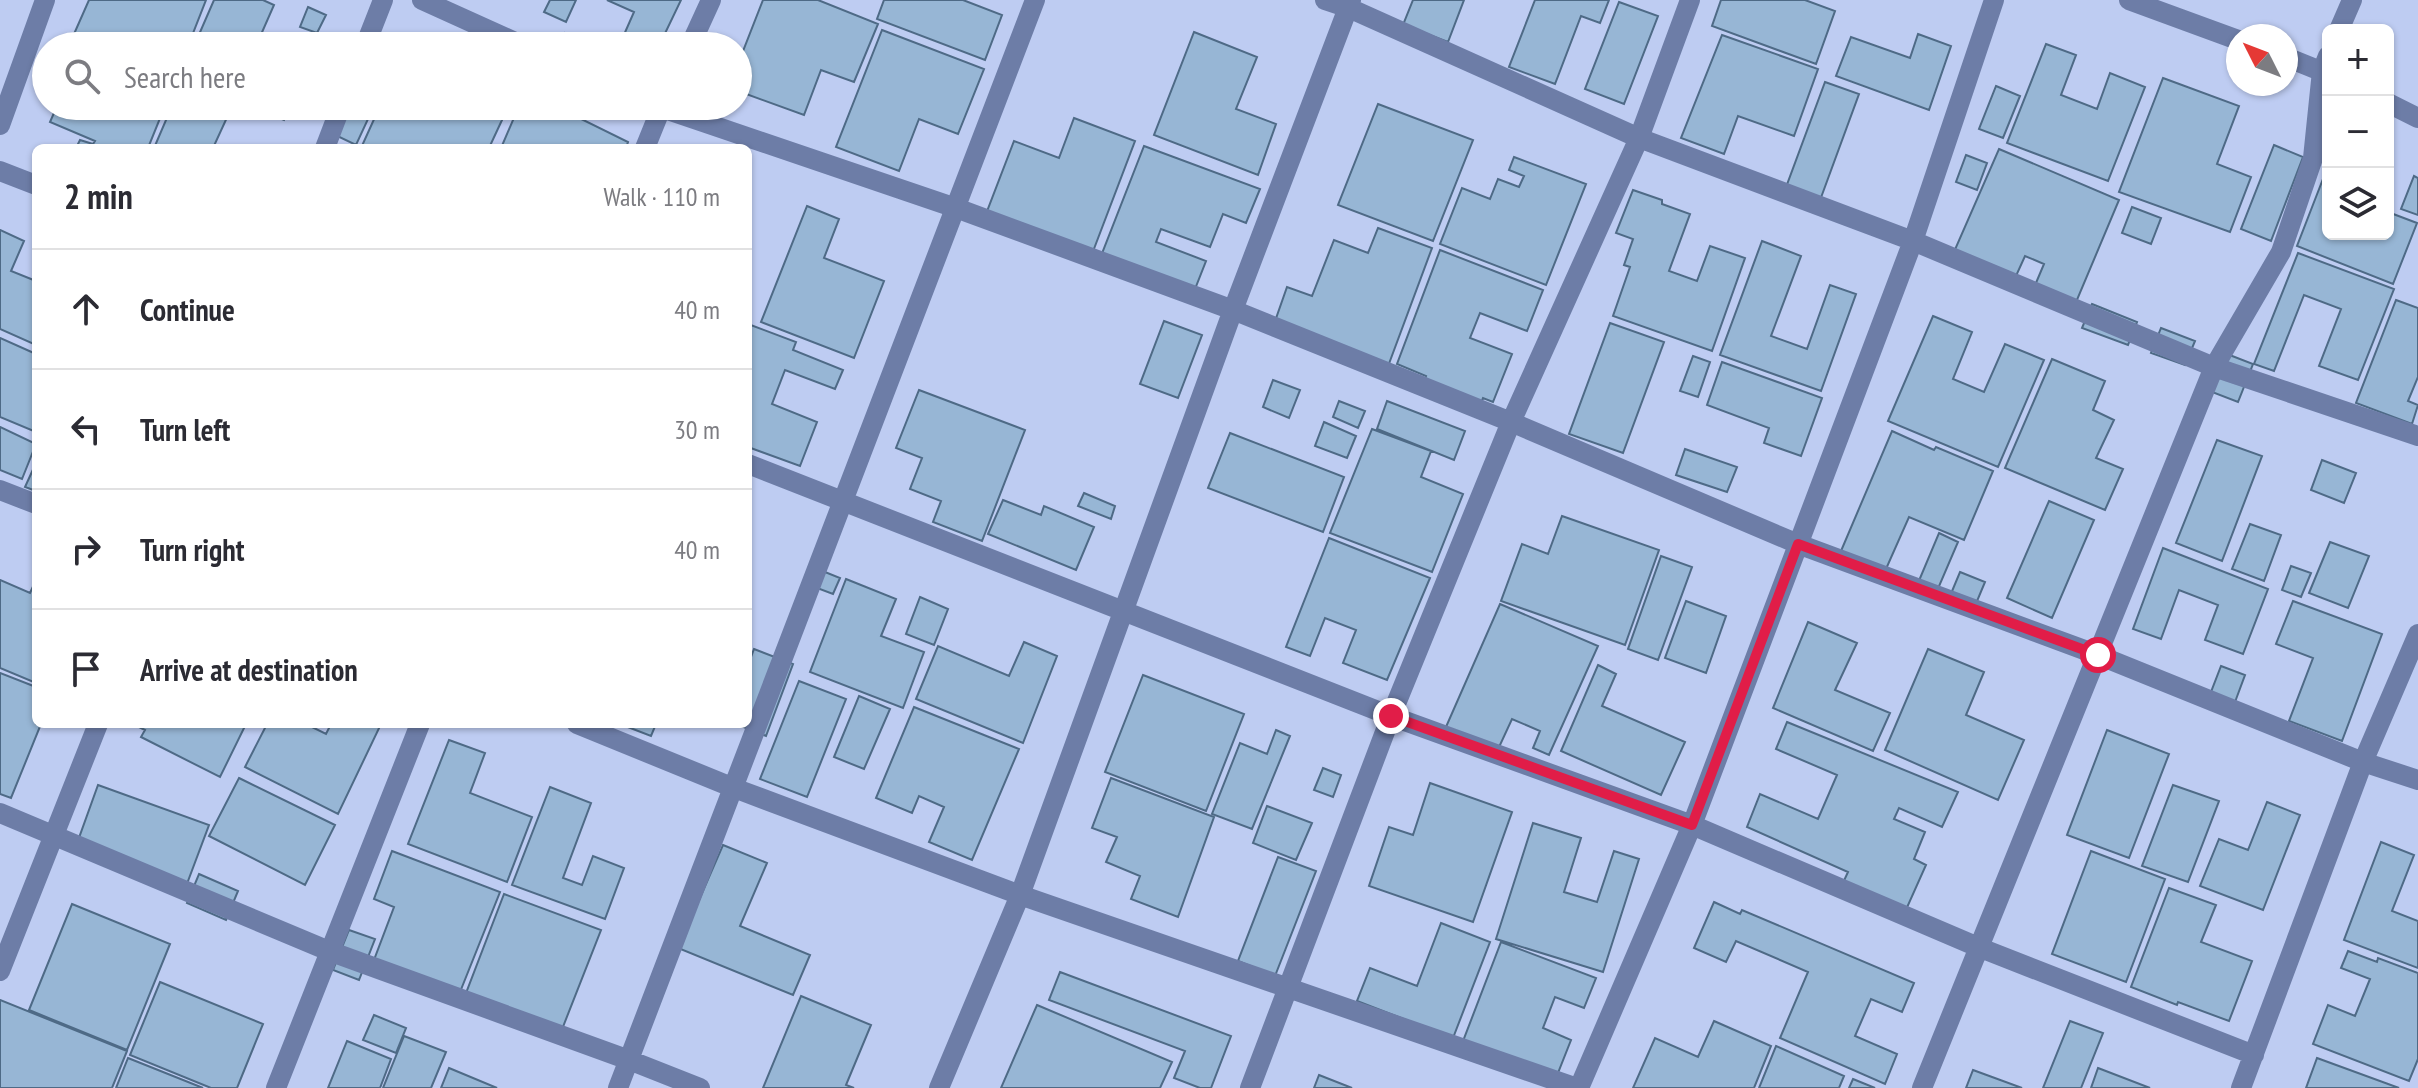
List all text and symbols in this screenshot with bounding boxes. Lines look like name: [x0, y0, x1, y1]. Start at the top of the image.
north arrow: [2226, 24, 2298, 96]
map controls: [2322, 24, 2394, 240]
button: +: [2322, 24, 2394, 96]
search box: [32, 32, 752, 120]
icon: search: [60, 54, 104, 98]
text: Search here: [124, 57, 246, 96]
button: −: [2322, 96, 2394, 168]
button: layers: [2322, 168, 2394, 240]
text: 2 min: [64, 174, 133, 218]
text: Walk · 110 m: [603, 180, 720, 213]
icon: ahead: [64, 287, 108, 331]
text: Continue: [140, 290, 235, 329]
text: 40 m: [674, 293, 720, 326]
icon: left: [64, 407, 108, 451]
text: Turn left: [140, 410, 230, 449]
text: 30 m: [674, 413, 720, 446]
icon: right: [64, 527, 108, 571]
text: Turn right: [140, 530, 244, 569]
text: 40 m: [674, 533, 720, 566]
route start: [2080, 637, 2116, 673]
icon: arrive: [64, 647, 108, 691]
text: Arrive at destination: [140, 650, 358, 689]
route end: [1373, 698, 1409, 734]

